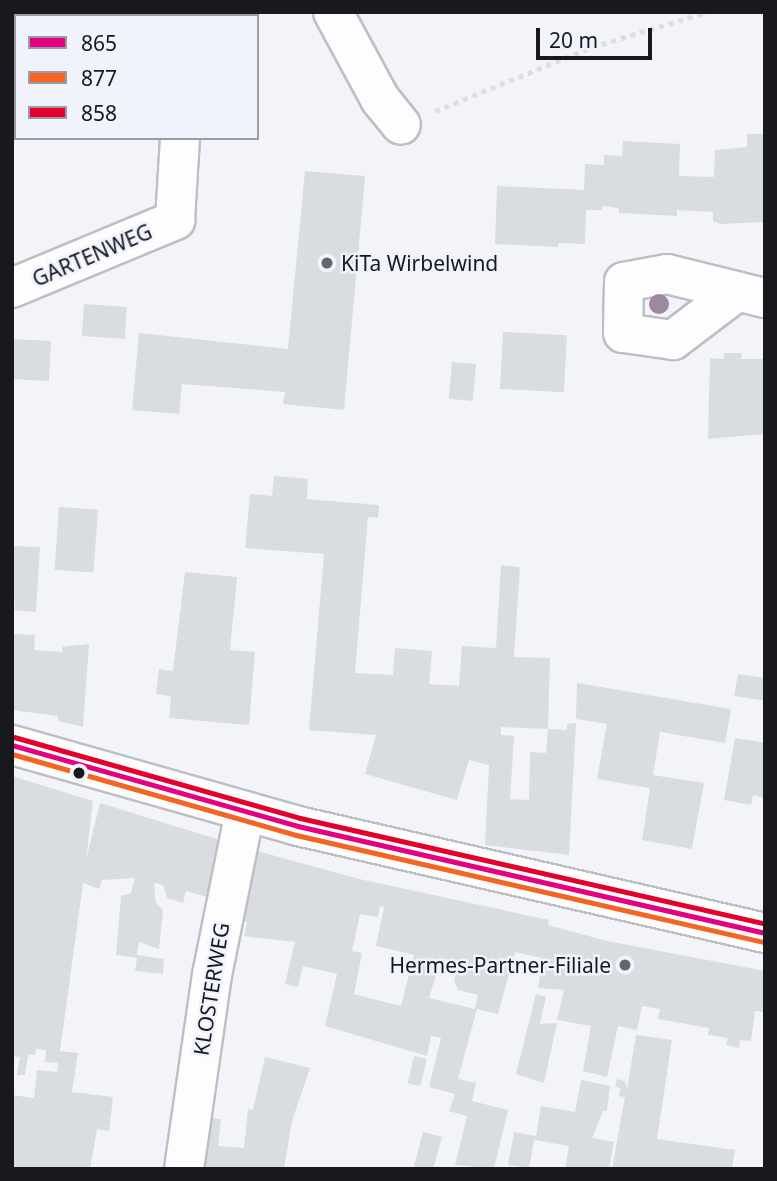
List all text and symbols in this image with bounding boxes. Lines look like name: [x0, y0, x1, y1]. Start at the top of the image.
legend: [14, 14, 259, 140]
scale bar: [539, 14, 654, 58]
text: 20 m: [549, 26, 598, 54]
text: 865: [81, 29, 117, 57]
text: 877: [81, 64, 117, 92]
text: 858: [81, 99, 117, 127]
street label: GARTENWEG: [28, 218, 156, 292]
place label: KiTa Wirbelwind: [341, 250, 498, 276]
marker: KiTa Wirbelwind: [319, 255, 335, 271]
unlabelled marker: [72, 766, 86, 780]
street label: KLOSTERWEG: [188, 921, 234, 1057]
place label: Hermes-Partner-Filiale: [389, 952, 611, 978]
marker: Hermes-Partner-Filiale: [617, 957, 633, 973]

